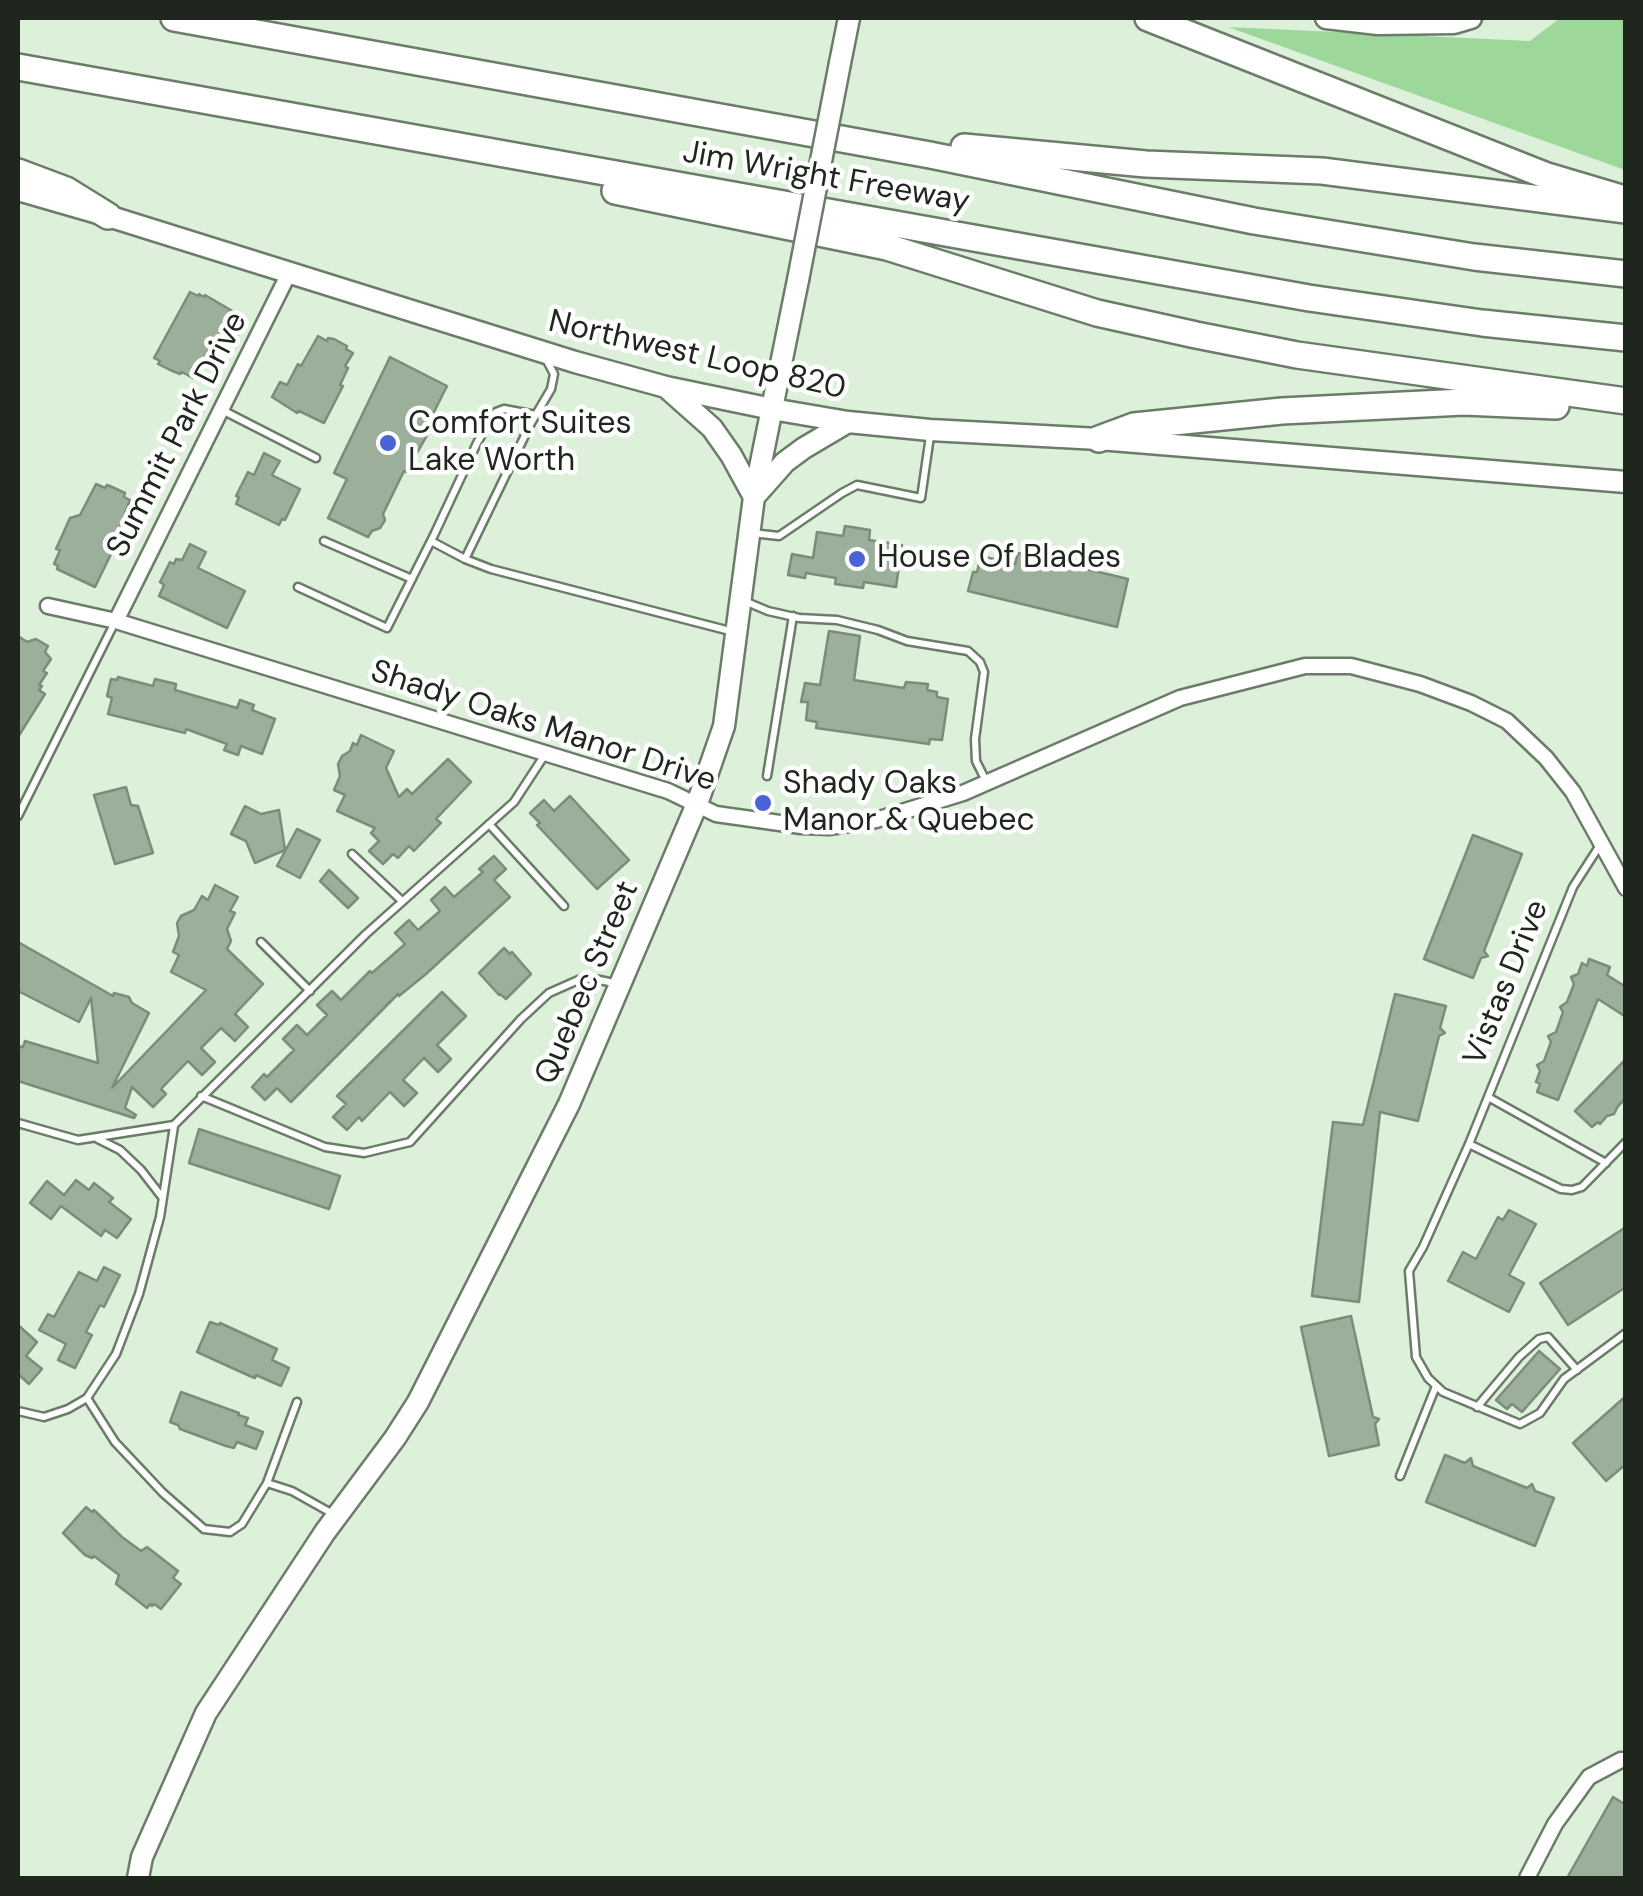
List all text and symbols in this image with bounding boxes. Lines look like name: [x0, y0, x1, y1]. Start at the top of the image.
street label: Jim Wright Freeway: [680, 134, 972, 222]
street label: Northwest Loop 820: [545, 303, 849, 409]
street label: Summit Park Drive: [100, 306, 256, 564]
place label: Comfort Suites Lake Worth: [408, 406, 631, 481]
marker: Comfort Suites Lake Worth: [377, 432, 399, 454]
place label: House Of Blades: [877, 540, 1121, 578]
marker: House Of Blades: [846, 548, 868, 570]
street label: Shady Oaks Manor Drive: [366, 653, 720, 801]
place label: Shady Oaks Manor & Quebec: [783, 766, 1035, 841]
marker: Shady Oaks Manor & Quebec: [752, 792, 774, 814]
street label: Quebec Street: [528, 876, 648, 1090]
street label: Vistas Drive: [1456, 895, 1558, 1071]

